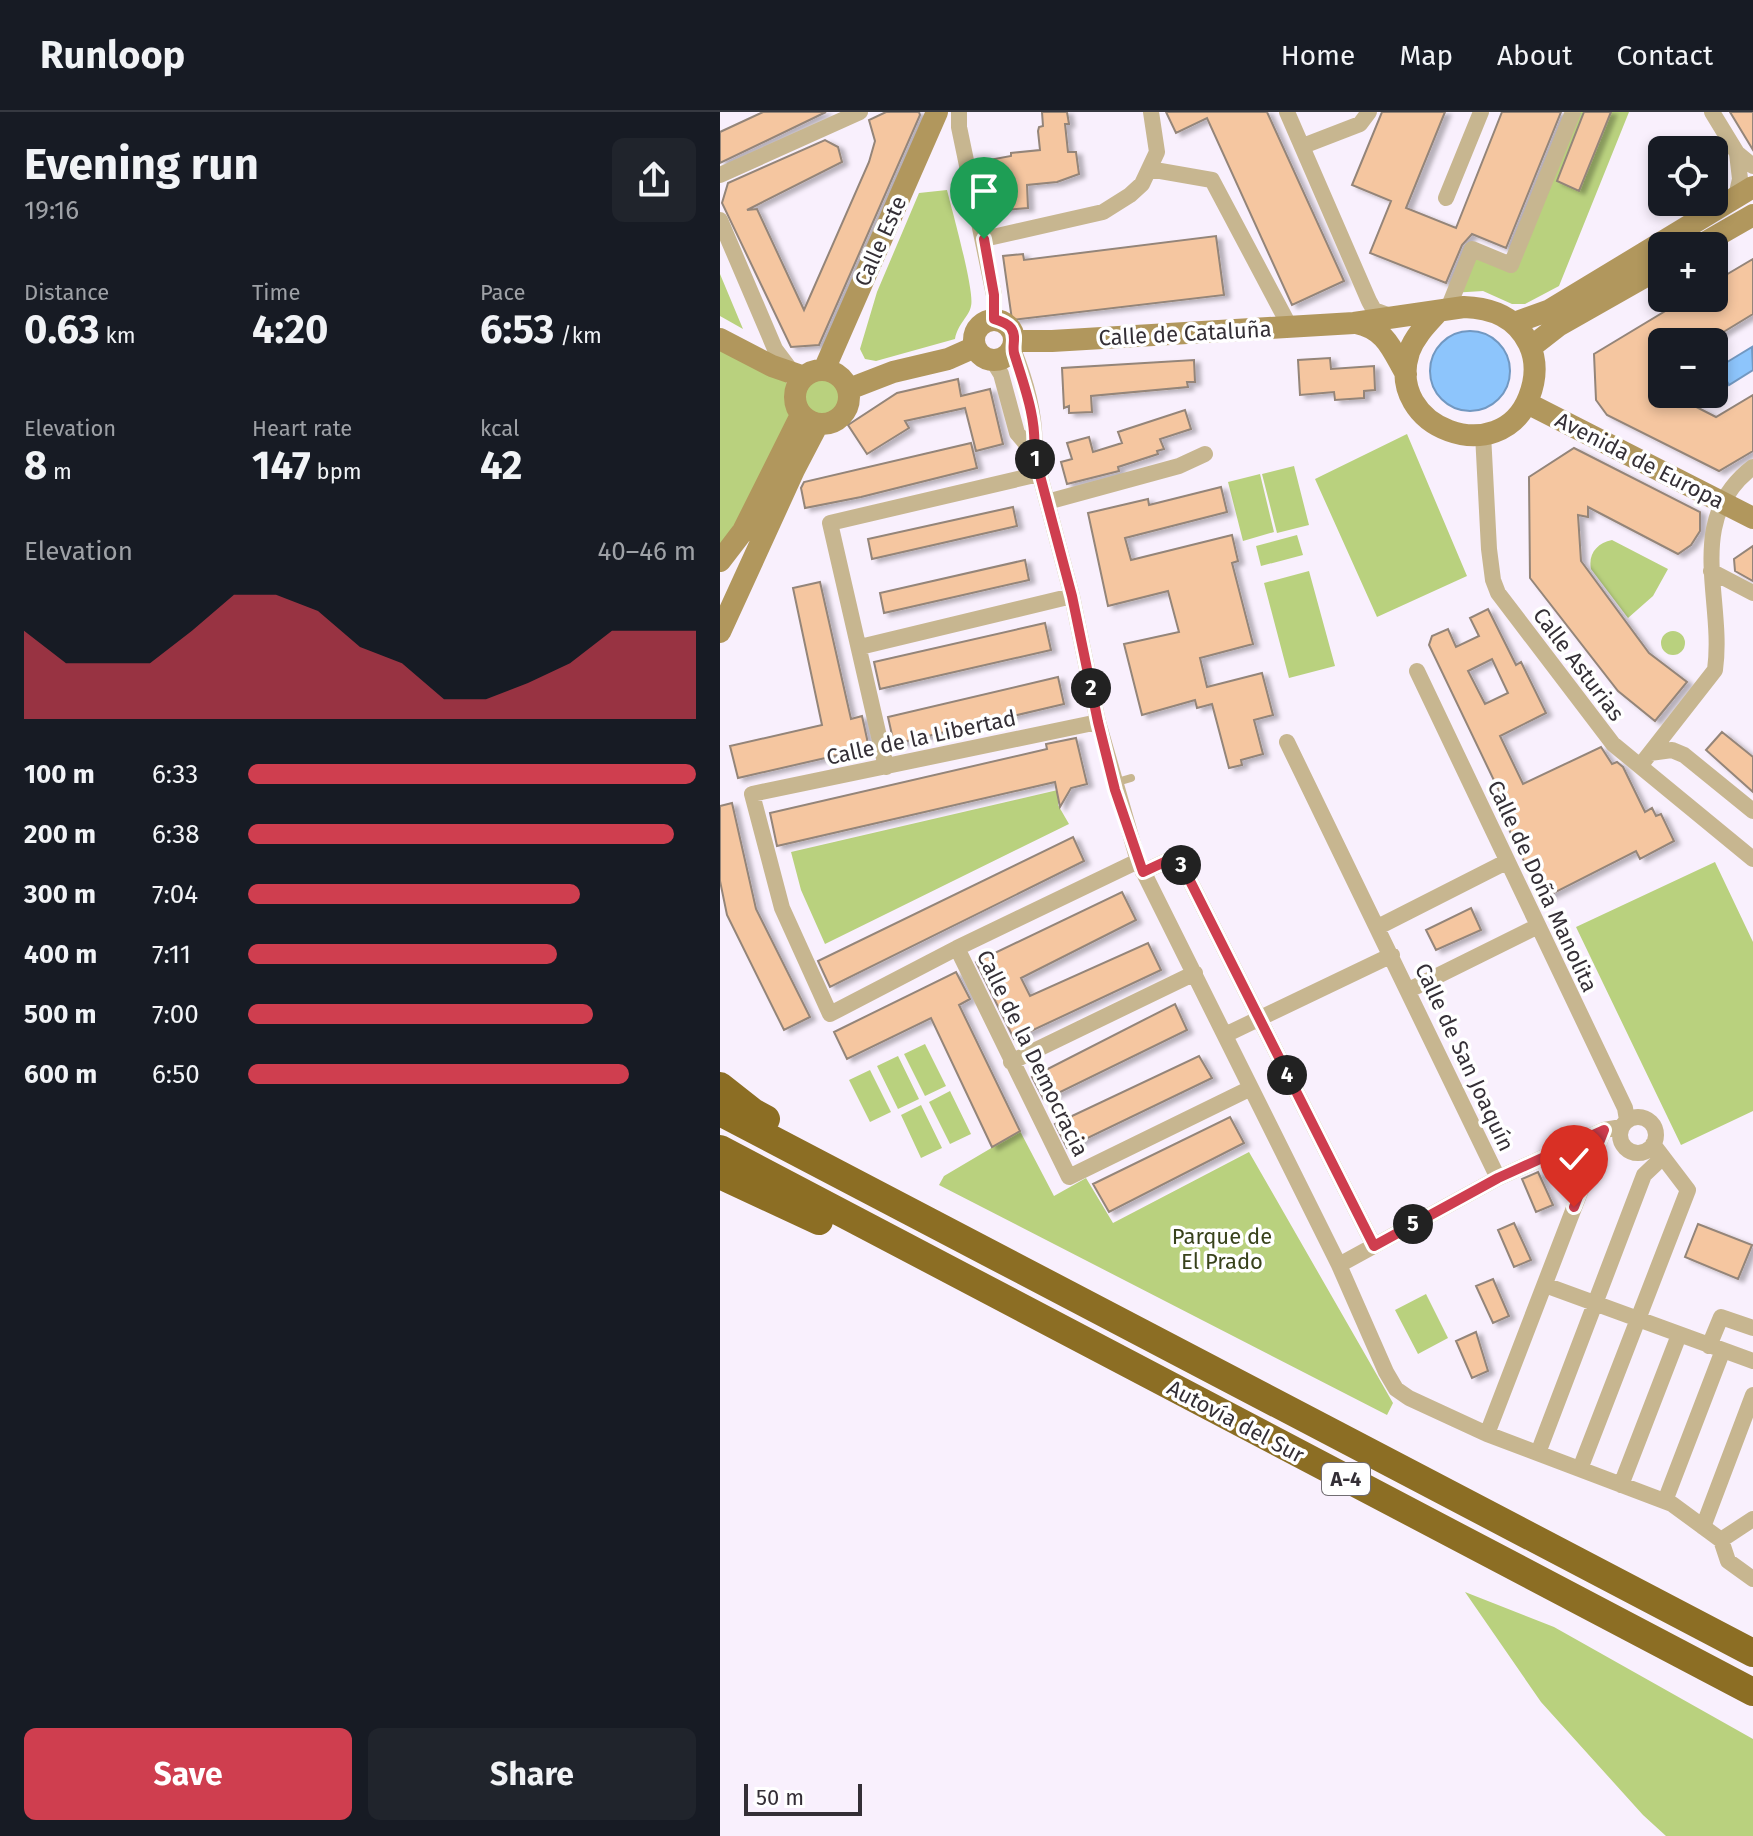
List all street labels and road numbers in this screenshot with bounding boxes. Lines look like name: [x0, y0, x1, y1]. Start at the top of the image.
street label: Calle Este: [849, 192, 912, 291]
street label: Calle de Cataluña: [1098, 315, 1272, 352]
street label: Avenida de Europa: [1551, 406, 1729, 515]
street label: Calle Asturias: [1527, 602, 1630, 726]
street label: Calle de la Libertad: [824, 704, 1018, 771]
street label: Calle de Doña Manolita: [1482, 776, 1603, 996]
street label: Calle de la Democracia: [971, 946, 1094, 1161]
street label: Calle de San Joaquín: [1409, 959, 1520, 1156]
street label: Autovía del Sur: [1163, 1374, 1309, 1469]
road number: A-4: [1322, 1463, 1370, 1495]

